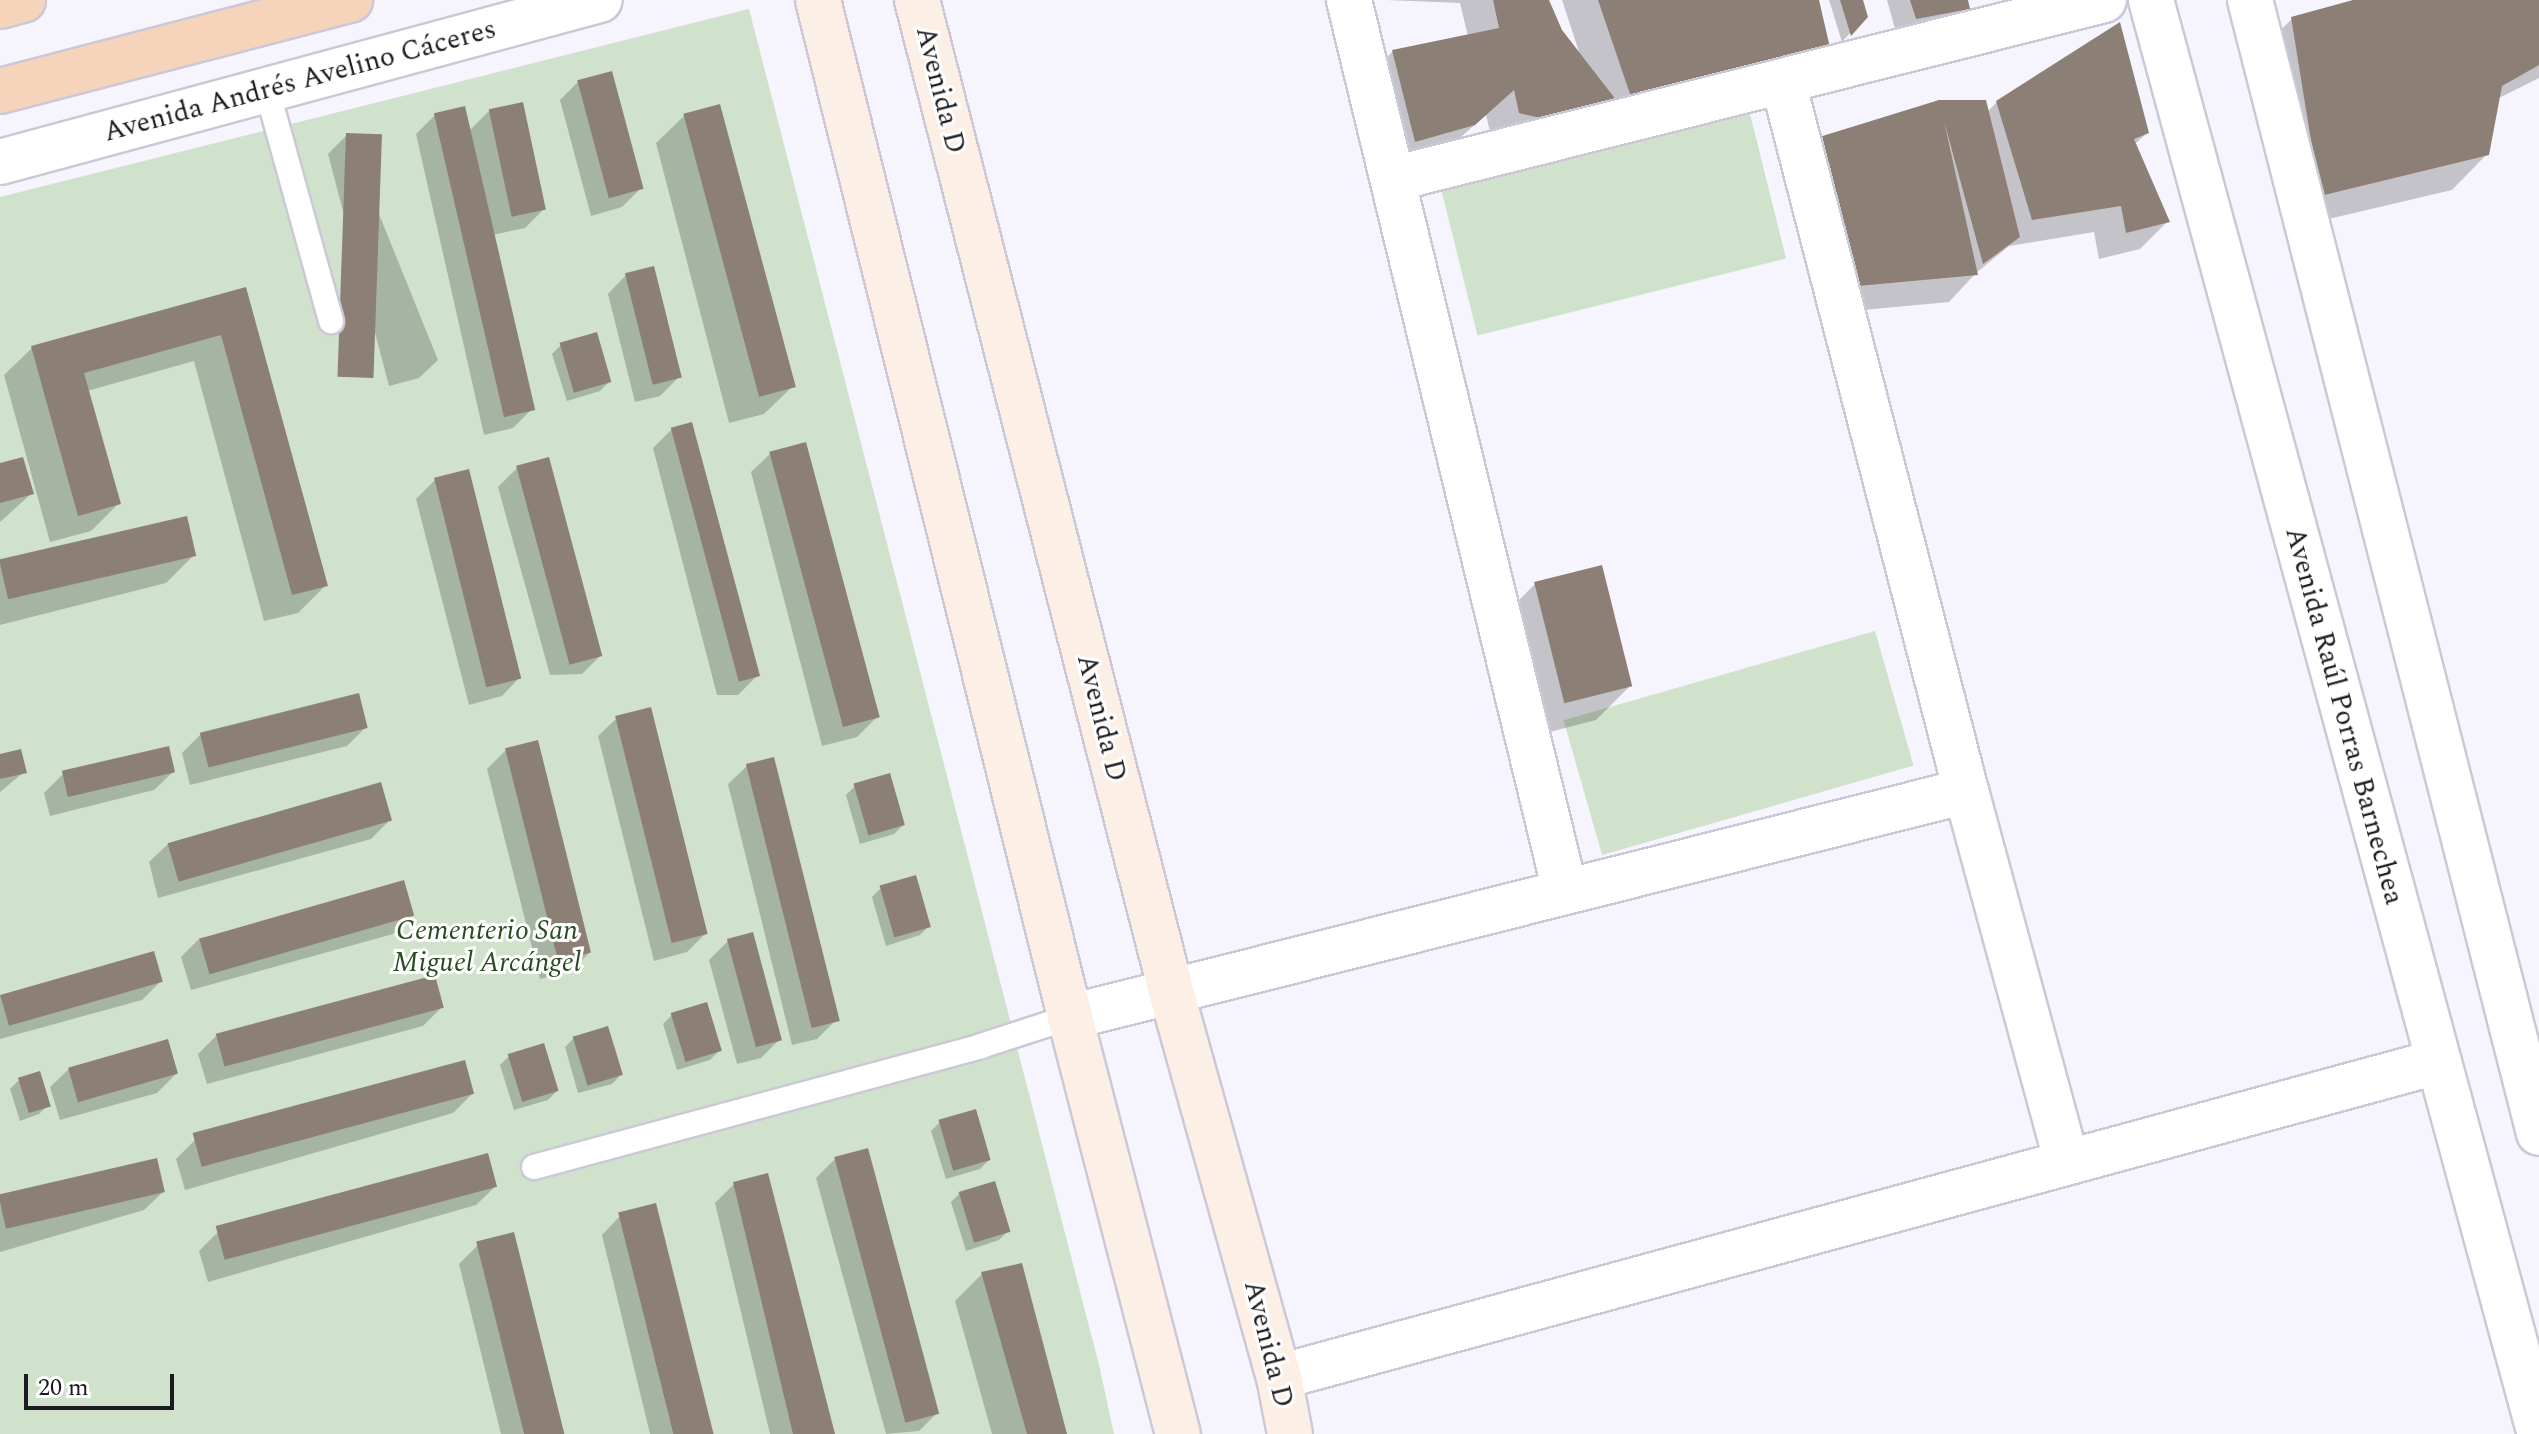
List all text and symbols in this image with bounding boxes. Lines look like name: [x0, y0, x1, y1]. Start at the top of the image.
street label: Avenida Andrés Avelino Cáceres: [100, 12, 500, 150]
street label: Avenida D: [908, 23, 972, 157]
street label: Avenida Raúl Porras Barnechea: [2277, 524, 2411, 908]
street label: Avenida D: [1069, 651, 1133, 785]
park label: Cementerio San Miguel Arcángel: [393, 914, 581, 980]
street label: Avenida D: [1236, 1277, 1300, 1411]
scale bar: [28, 1358, 178, 1408]
text: 20 m: [38, 1370, 89, 1406]

